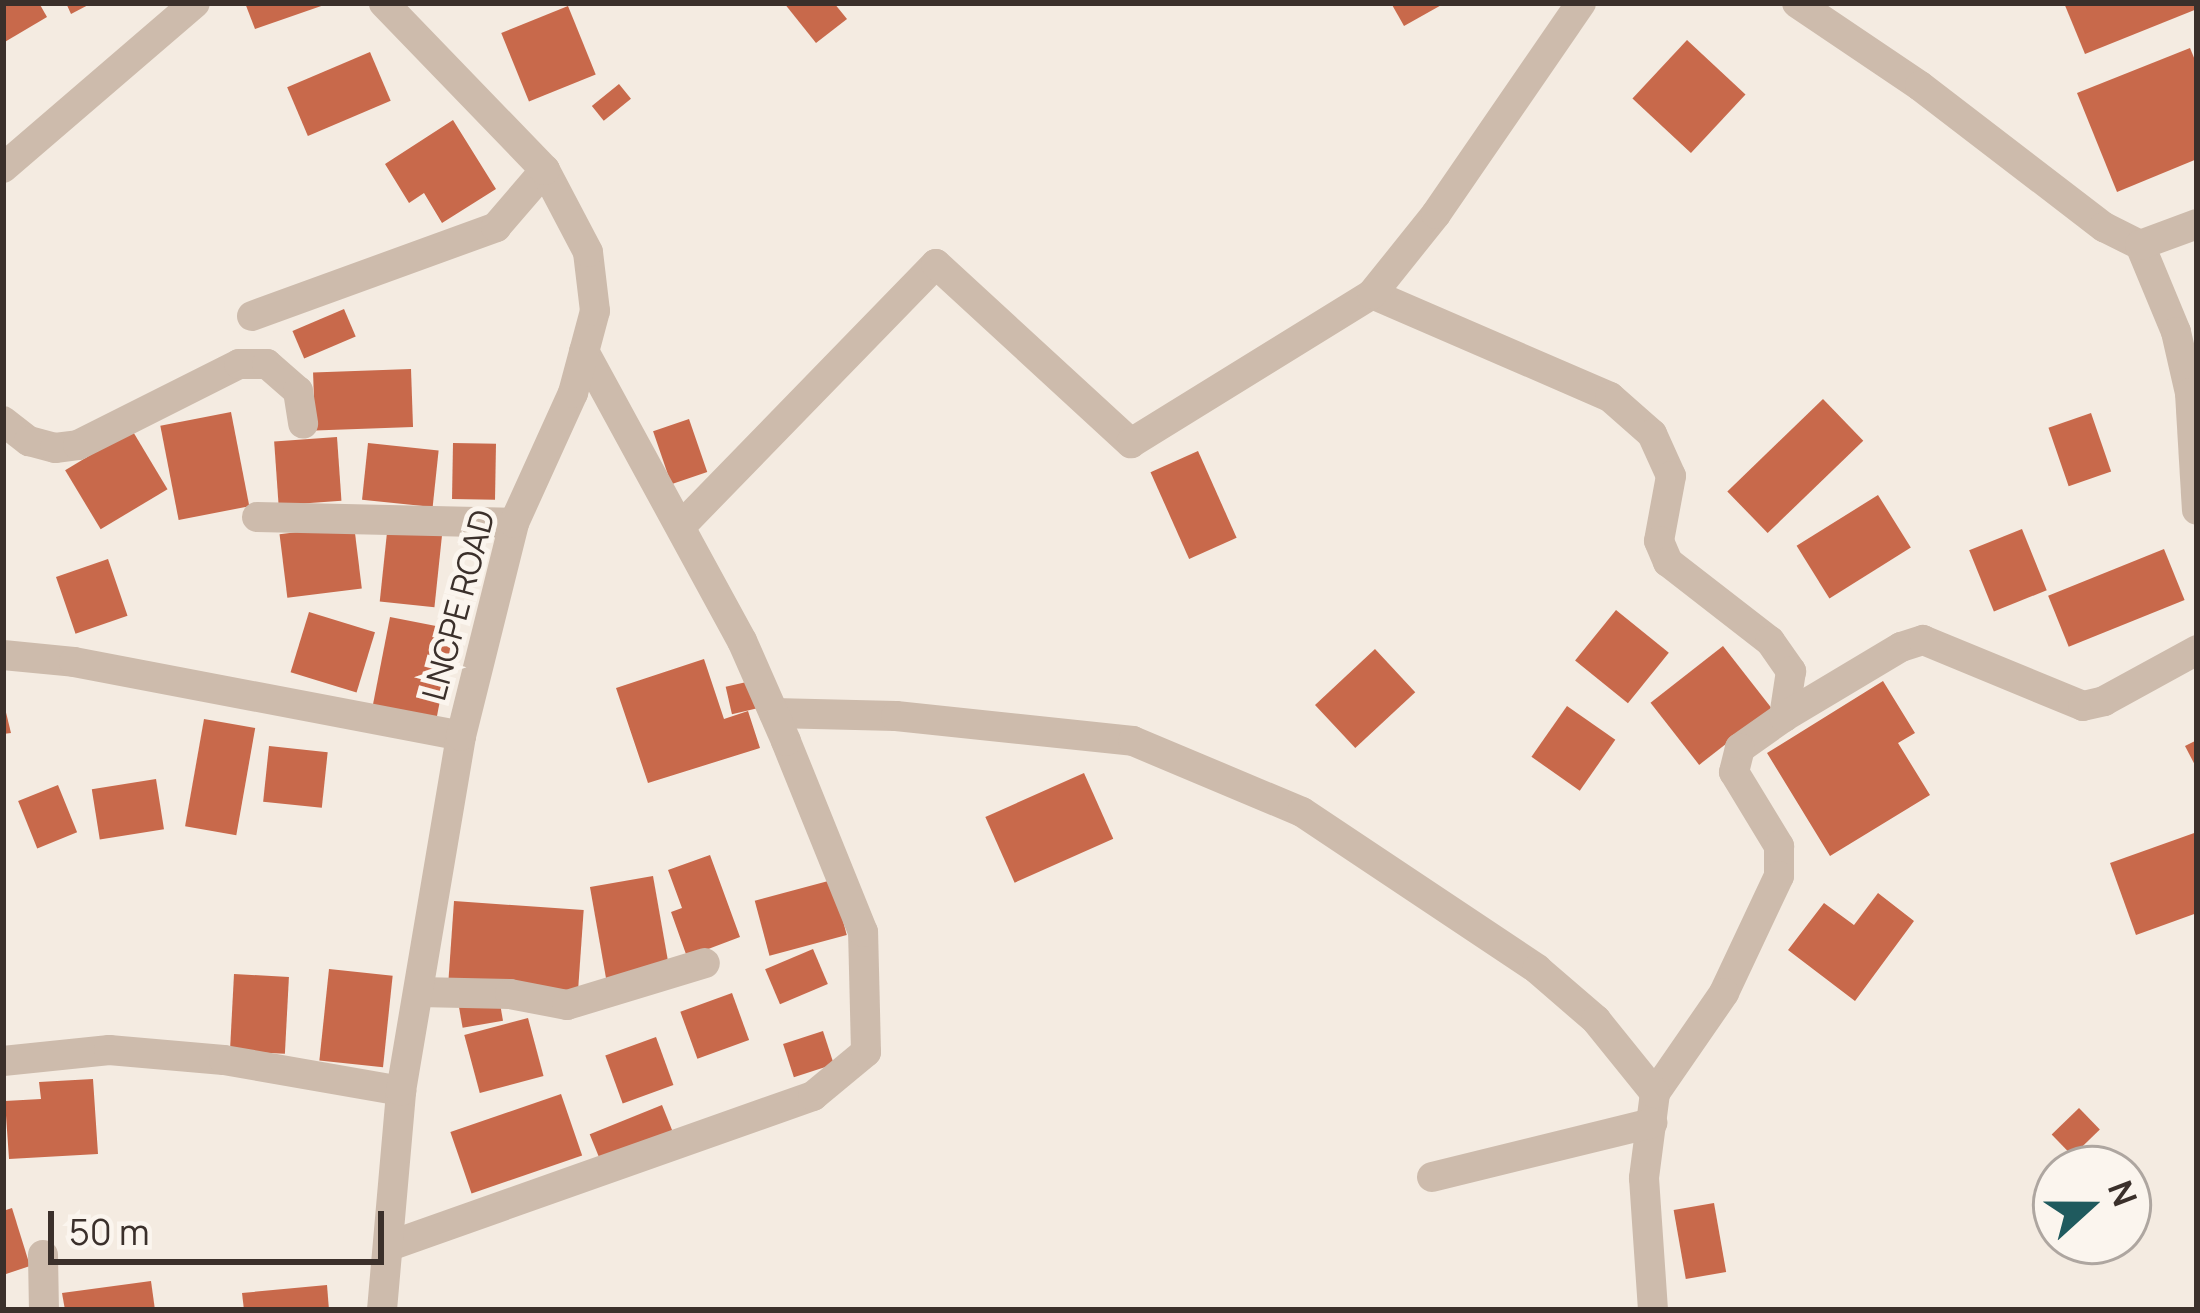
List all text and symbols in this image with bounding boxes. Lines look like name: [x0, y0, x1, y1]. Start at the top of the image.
street label: LNCPE ROAD: [414, 505, 502, 705]
north arrow: [2032, 1145, 2152, 1265]
text: N: [2098, 1174, 2149, 1212]
scale bar: [54, 1187, 390, 1261]
text: 50 m: [69, 1207, 149, 1256]

